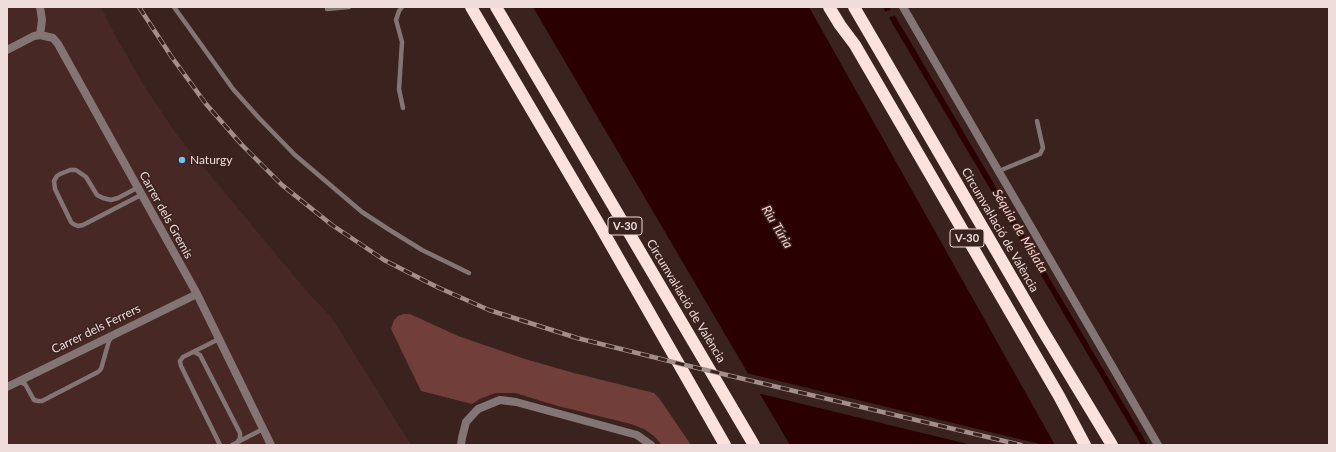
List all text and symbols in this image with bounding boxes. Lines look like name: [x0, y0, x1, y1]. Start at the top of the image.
place label: Naturgy: [190, 153, 233, 167]
marker: Naturgy: [177, 155, 187, 165]
street label: Circumval·lació de València: [958, 165, 1042, 295]
street label: Carrer dels Gremis: [136, 169, 196, 261]
water label: Séquia de Mislata: [989, 186, 1051, 276]
water label: Riu Túria: [758, 203, 796, 251]
road number: V-30: [608, 217, 642, 235]
road number: V-30: [950, 229, 984, 247]
street label: Circumval·lació de València: [643, 237, 729, 365]
street label: Carrer dels Ferrers: [49, 301, 143, 357]

